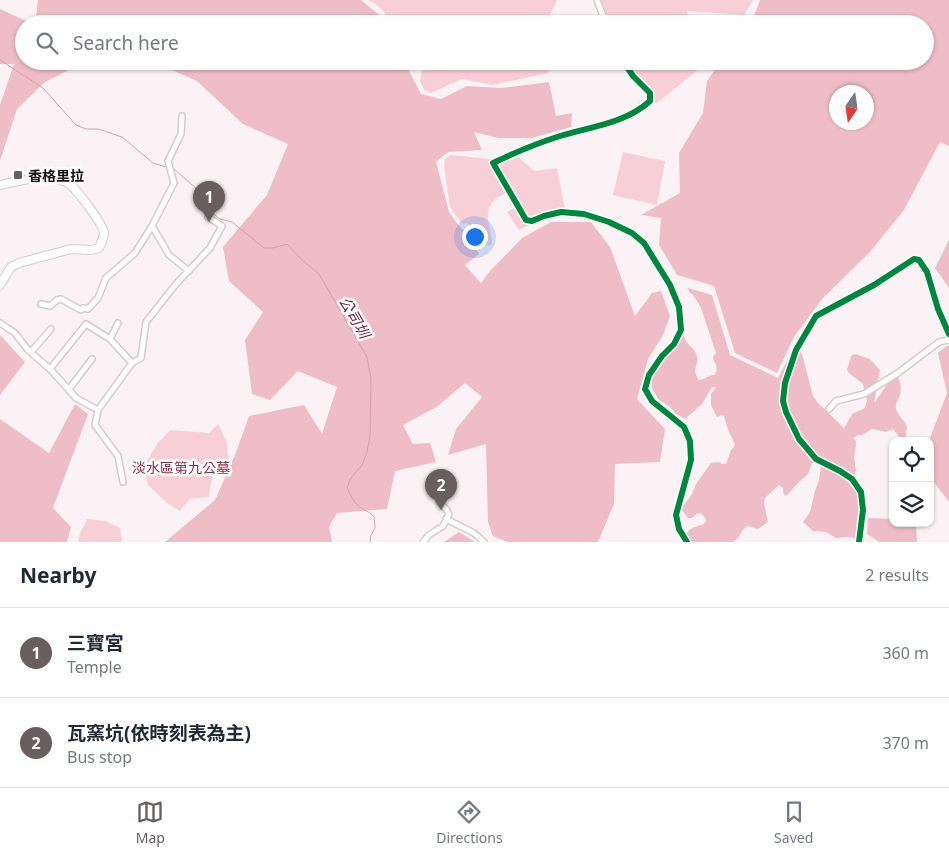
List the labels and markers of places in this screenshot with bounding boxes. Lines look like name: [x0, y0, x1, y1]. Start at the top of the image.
place label: 香格里拉: [28, 166, 84, 185]
marker: 香格里拉: [12, 169, 24, 181]
pin: 1: [193, 181, 225, 222]
pin: 2: [425, 469, 457, 510]

